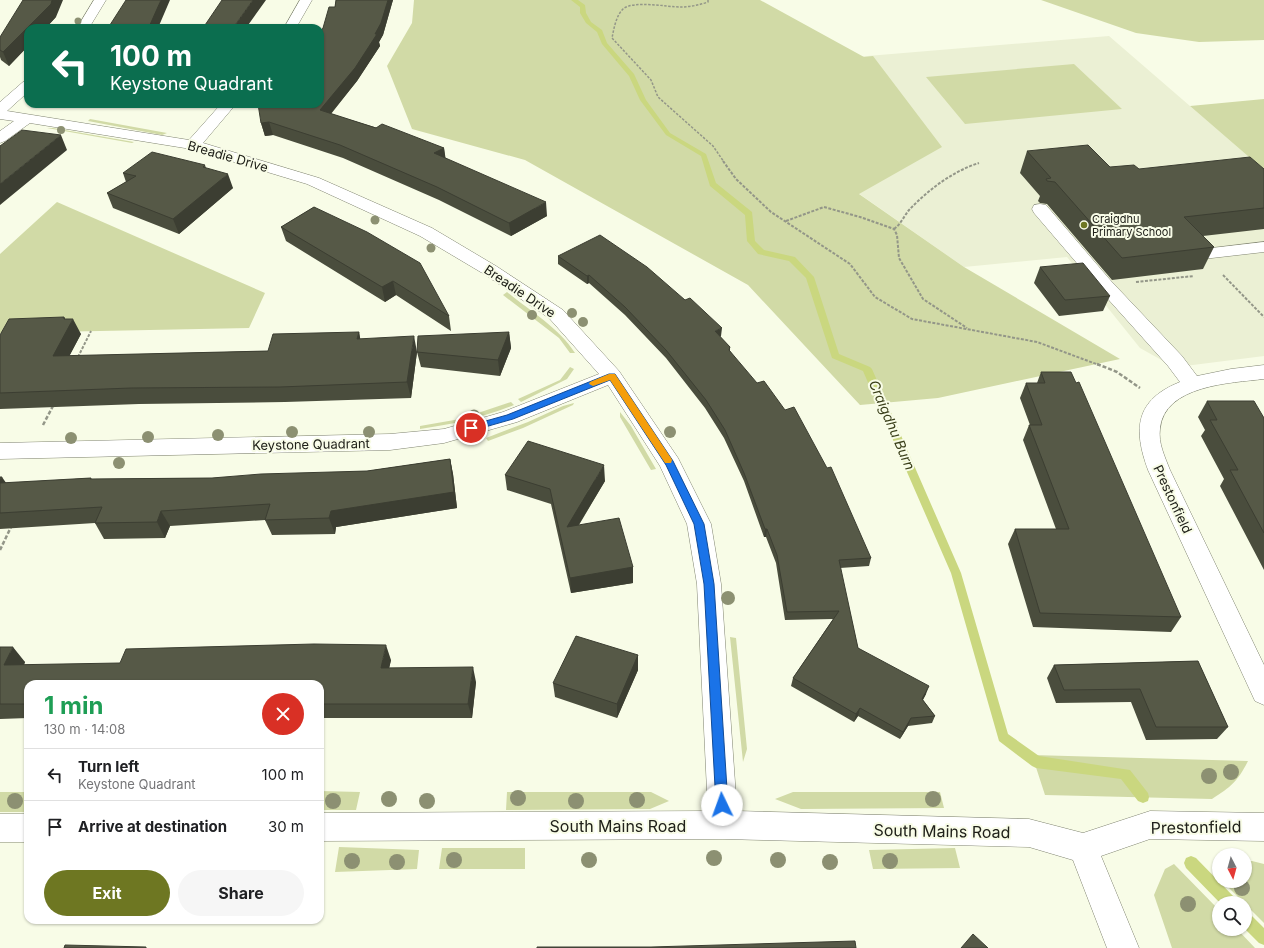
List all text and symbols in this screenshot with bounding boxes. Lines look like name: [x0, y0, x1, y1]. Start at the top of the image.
text: 100 m: [110, 39, 192, 73]
icon: left: [44, 40, 96, 92]
text: Keystone Quadrant: [110, 73, 273, 94]
street label: Breadie Drive: [186, 137, 270, 175]
place label: Craigdhu Primary School: [1092, 212, 1171, 239]
marker: Craigdhu Primary School: [1079, 220, 1089, 230]
street label: Breadie Drive: [481, 261, 559, 321]
water label: Craigdhu Burn: [866, 377, 919, 472]
pin: [454, 411, 488, 445]
icon: arrive: [460, 417, 482, 439]
street label: Keystone Quadrant: [252, 435, 370, 453]
street label: Prestonfield: [1150, 462, 1196, 536]
text: 1 min: [44, 691, 103, 720]
button: close: [262, 693, 304, 735]
text: 130 m · 14:08: [44, 721, 125, 737]
text: Turn left: [78, 757, 139, 776]
icon: left: [44, 764, 66, 786]
text: 100 m: [262, 765, 304, 784]
text: Keystone Quadrant: [78, 776, 196, 792]
position arrow: [701, 784, 743, 826]
icon: arrive: [44, 816, 66, 838]
street label: South Mains Road: [550, 816, 686, 836]
street label: Prestonfield: [1150, 816, 1242, 838]
text: Arrive at destination: [78, 817, 227, 836]
text: 30 m: [268, 817, 304, 836]
street label: South Mains Road: [873, 820, 1011, 842]
north arrow: [1212, 848, 1252, 888]
map controls: [1212, 848, 1252, 936]
button: Exit: [44, 870, 170, 916]
button: Share: [178, 870, 304, 916]
button: search: [1212, 896, 1252, 936]

